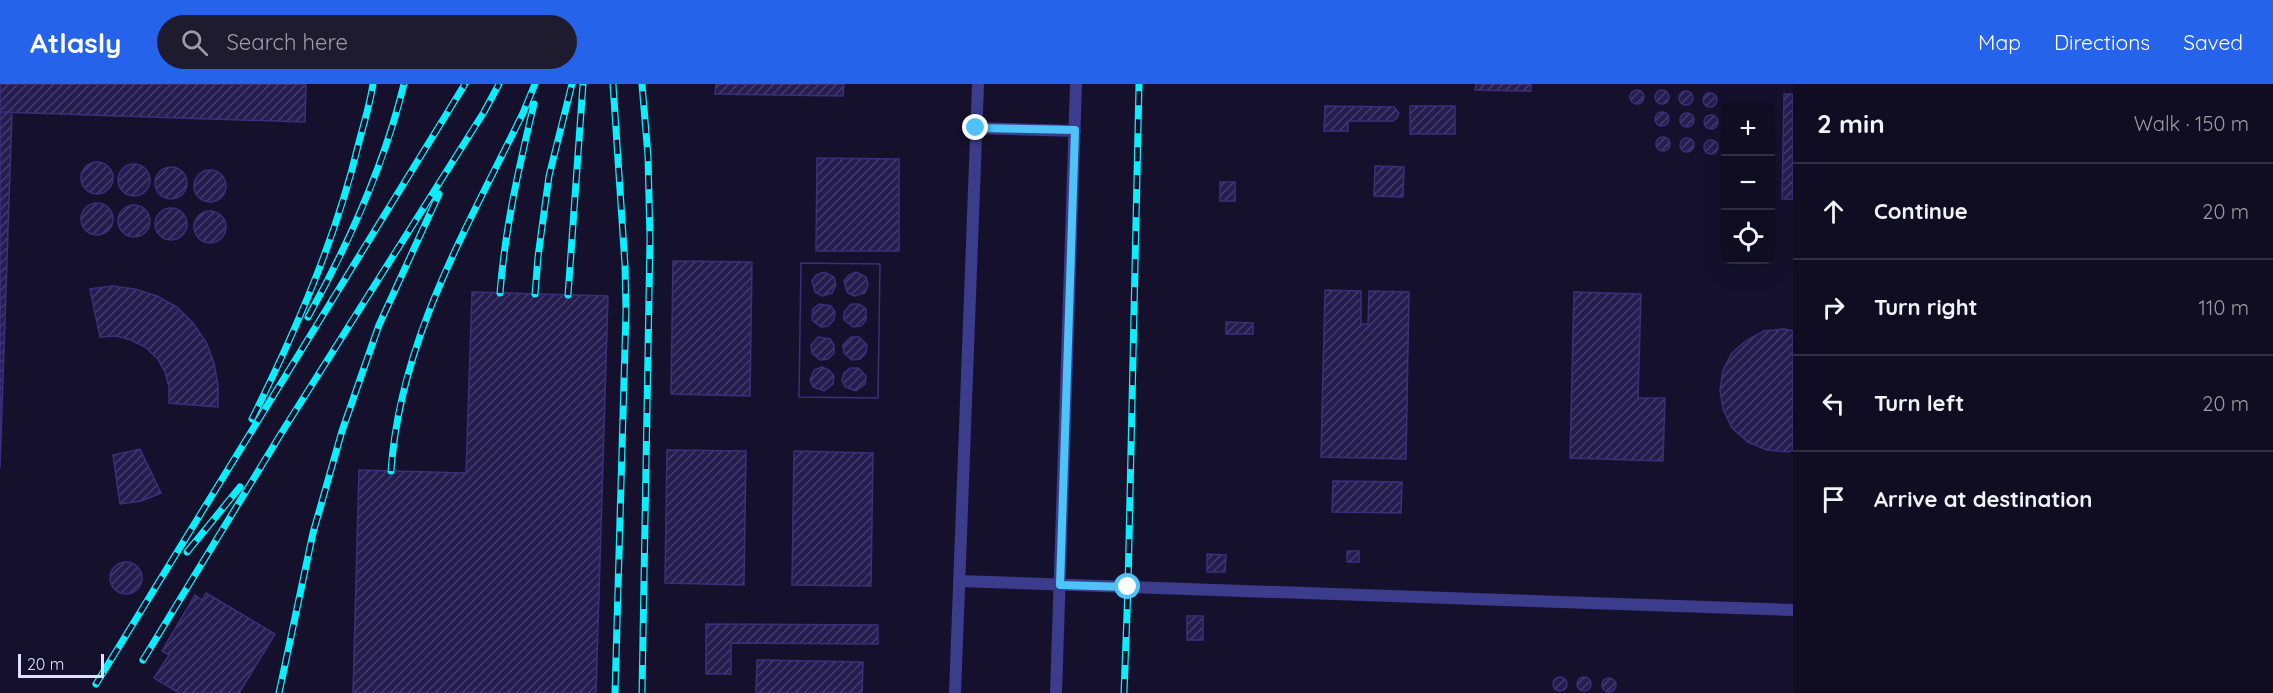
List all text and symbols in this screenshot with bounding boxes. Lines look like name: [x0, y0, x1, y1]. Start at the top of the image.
search box: [157, 15, 577, 69]
text: Atlasly: [30, 25, 121, 60]
icon: search: [178, 26, 211, 59]
text: Search here: [226, 28, 348, 56]
text: Map: [1978, 29, 2021, 55]
text: Directions: [2054, 29, 2150, 55]
text: Saved: [2183, 29, 2243, 55]
map controls: [1721, 102, 1775, 264]
button: +: [1721, 102, 1775, 156]
text: 2 min: [1817, 107, 1885, 140]
text: Walk · 150 m: [2134, 111, 2249, 136]
route end: [962, 114, 988, 140]
button: −: [1721, 156, 1775, 210]
icon: ahead: [1817, 195, 1850, 228]
text: Continue: [1874, 197, 1968, 225]
text: 20 m: [2202, 199, 2249, 224]
button: locate: [1721, 210, 1775, 264]
icon: right: [1817, 291, 1850, 324]
text: Turn right: [1874, 293, 1978, 321]
text: 110 m: [2199, 295, 2249, 320]
icon: left: [1817, 387, 1850, 420]
text: Turn left: [1874, 389, 1964, 417]
text: 20 m: [2202, 391, 2249, 416]
icon: arrive: [1817, 483, 1850, 516]
text: Arrive at destination: [1874, 485, 2092, 513]
route start: [1114, 573, 1140, 599]
scale bar: [18, 651, 104, 678]
text: 20 m: [27, 654, 64, 674]

